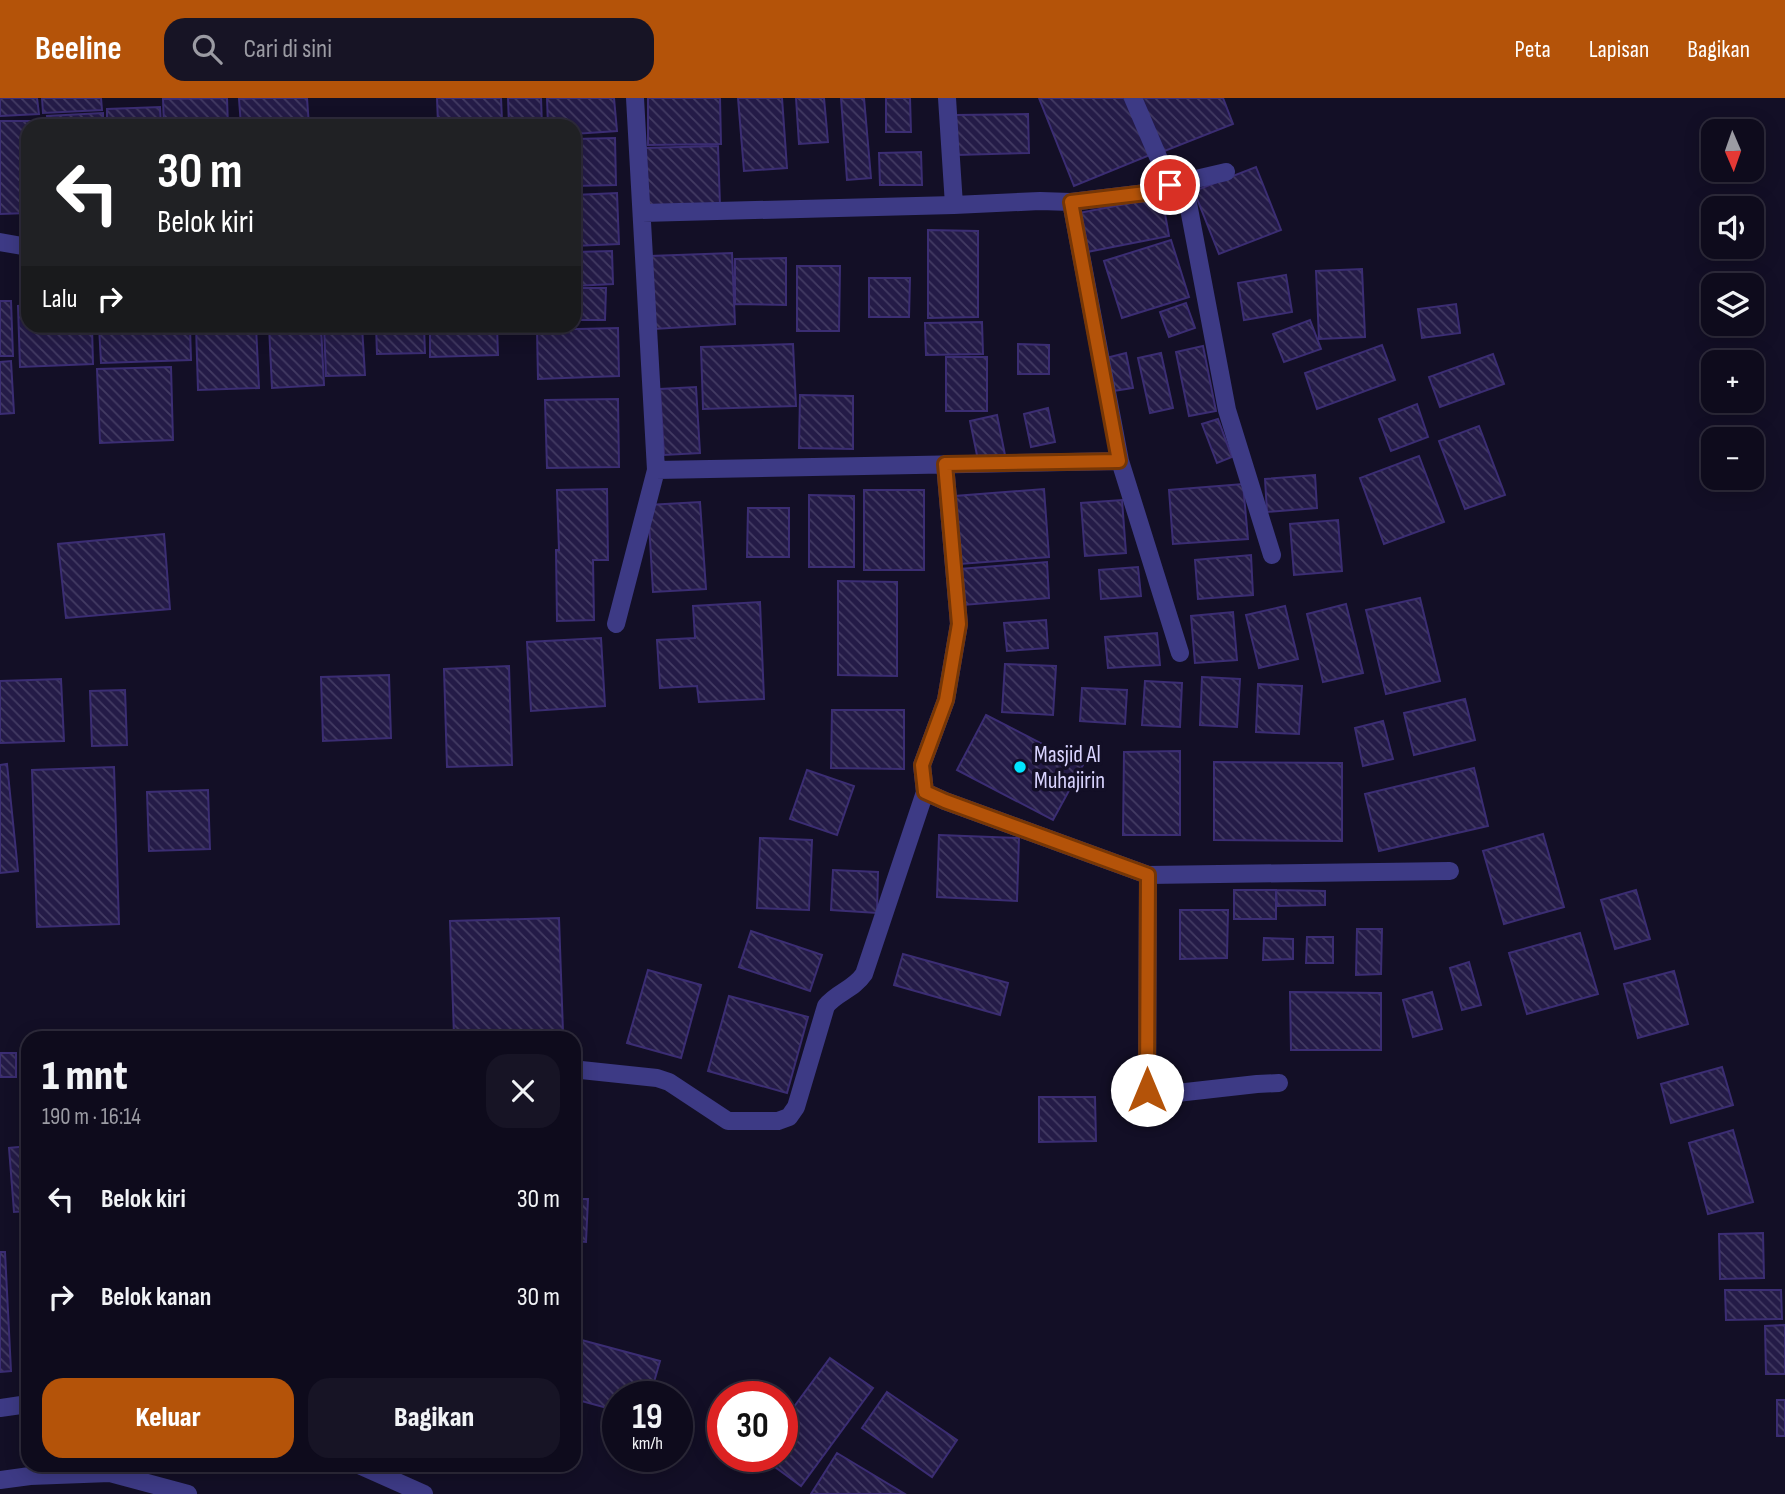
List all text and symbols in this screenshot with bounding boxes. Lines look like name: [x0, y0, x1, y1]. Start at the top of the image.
search box: [164, 18, 654, 81]
text: Beeline: [35, 29, 122, 69]
icon: search: [188, 30, 226, 68]
text: Cari di sini: [244, 34, 332, 65]
text: Peta: [1515, 35, 1551, 64]
text: Lapisan: [1589, 35, 1649, 64]
text: Bagikan: [1687, 35, 1750, 64]
north arrow: [1701, 119, 1764, 182]
map controls: [1701, 119, 1764, 490]
text: 30 m: [157, 143, 242, 202]
icon: left: [42, 147, 133, 238]
pin: [1140, 155, 1200, 215]
icon: arrive: [1151, 166, 1189, 204]
button: sound: [1701, 196, 1764, 259]
text: Belok kiri: [157, 203, 254, 242]
button: layers: [1701, 273, 1764, 336]
icon: right: [91, 280, 129, 318]
text: Lalu: [42, 284, 77, 315]
button: +: [1701, 350, 1764, 413]
button: −: [1701, 427, 1764, 490]
place label: Masjid Al Muhajirin: [1034, 741, 1105, 795]
marker: Masjid Al Muhajirin: [1012, 759, 1028, 775]
text: 1 mnt: [42, 1051, 127, 1102]
position arrow: [1110, 1053, 1184, 1127]
button: close: [486, 1054, 560, 1128]
text: 190 m · 16:14: [42, 1103, 141, 1131]
icon: left: [42, 1180, 80, 1218]
text: Belok kiri: [101, 1184, 186, 1215]
text: 30 m: [517, 1184, 560, 1215]
icon: right: [42, 1278, 80, 1316]
text: Belok kanan: [101, 1282, 211, 1313]
text: 30 m: [517, 1282, 560, 1313]
button: Keluar: [42, 1378, 294, 1458]
button: Bagikan: [308, 1378, 560, 1458]
speed limit sign: 30: [707, 1381, 798, 1472]
text: 19: [632, 1396, 663, 1439]
text: km/h: [632, 1433, 663, 1454]

